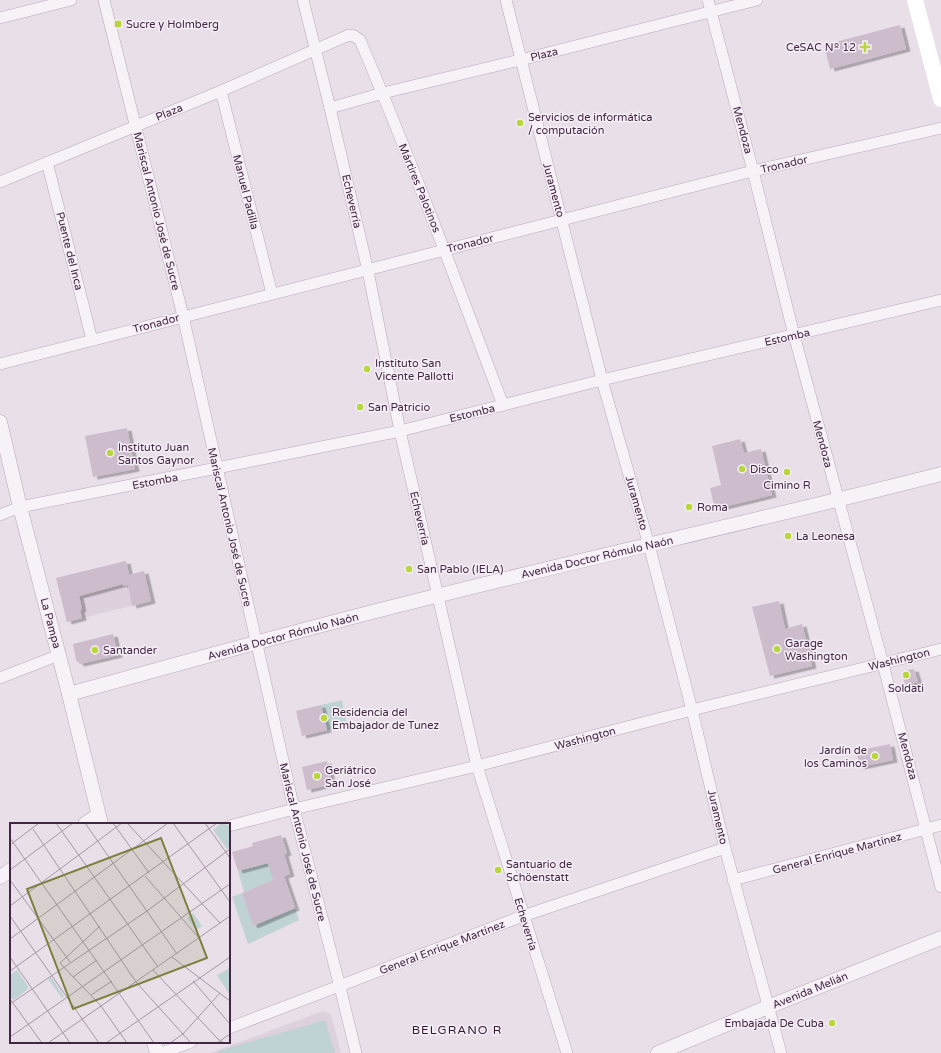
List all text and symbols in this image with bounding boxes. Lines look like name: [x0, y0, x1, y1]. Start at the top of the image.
place label: Sucre y Holmberg: [126, 18, 219, 31]
marker: Sucre y Holmberg: [113, 19, 123, 29]
place label: CeSAC Nº 12: [786, 41, 856, 54]
marker: CeSAC Nº 12: [859, 41, 871, 53]
street label: Plaza: [529, 45, 559, 64]
street label: Plaza: [154, 101, 185, 124]
street label: Mendoza: [730, 105, 755, 155]
place label: Servicios de informática / computación: [528, 111, 652, 137]
marker: Servicios de informática / computación: [515, 118, 525, 128]
street label: Mariscal Antonio José de Sucre: [131, 131, 183, 292]
street label: Mártires Palotinos: [396, 142, 443, 235]
street label: Manuel Padilla: [230, 153, 261, 231]
street label: Tronador: [760, 153, 809, 176]
street label: Juramento: [540, 161, 567, 219]
street label: Echeverría: [339, 173, 364, 229]
street label: Puente del Inca: [53, 210, 86, 292]
street label: Tronador: [446, 231, 495, 256]
street label: Tronador: [132, 311, 182, 336]
street label: Estomba: [763, 326, 811, 349]
place label: Instituto San Vicente Pallotti: [375, 357, 454, 383]
marker: Instituto San Vicente Pallotti: [362, 364, 372, 374]
place label: San Patricio: [368, 401, 430, 414]
marker: San Patricio: [355, 402, 365, 412]
street label: Estomba: [448, 402, 496, 425]
street label: Mendoza: [810, 419, 835, 469]
place label: Instituto Juan Santos Gaynor: [118, 441, 195, 467]
street label: Mariscal Antonio José de Sucre: [205, 446, 254, 608]
marker: Instituto Juan Santos Gaynor: [105, 448, 115, 458]
place label: Disco: [750, 463, 779, 476]
marker: Disco: [737, 464, 747, 474]
marker: Cimino R: [782, 467, 792, 477]
street label: Estomba: [131, 471, 179, 492]
street label: Juramento: [623, 474, 651, 532]
place label: Cimino R: [763, 479, 811, 492]
street label: Echeverría: [407, 490, 432, 546]
place label: Roma: [697, 501, 728, 514]
marker: Roma: [684, 502, 694, 512]
place label: La Leonesa: [796, 530, 855, 543]
marker: La Leonesa: [783, 531, 793, 541]
street label: Avenida Doctor Rómulo Naón: [520, 534, 674, 581]
place label: San Pablo (IELA): [417, 563, 503, 576]
marker: San Pablo (IELA): [404, 564, 414, 574]
street label: La Pampa: [38, 596, 64, 650]
street label: Avenida Doctor Rómulo Naón: [206, 610, 360, 663]
place label: Garage Washington: [785, 637, 848, 663]
place label: Santander: [103, 644, 158, 657]
marker: Garage Washington: [772, 644, 782, 654]
marker: Santander: [90, 645, 100, 655]
street label: Washington: [867, 646, 931, 673]
marker: Soldati: [901, 670, 911, 680]
place label: Soldati: [888, 682, 924, 695]
place label: Residencia del Embajador de Tunez: [332, 706, 440, 732]
marker: Residencia del Embajador de Tunez: [319, 713, 329, 723]
street label: Washington: [553, 724, 617, 753]
street label: Mendoza: [895, 731, 920, 781]
place label: Jardín de los Caminos: [804, 744, 867, 770]
marker: Jardín de los Caminos: [870, 751, 880, 761]
street label: Mariscal Antonio José de Sucre: [277, 762, 329, 923]
place label: Geriátrico San José: [325, 764, 377, 790]
marker: Geriátrico San José: [312, 771, 322, 781]
street label: Juramento: [705, 788, 730, 846]
inset map: [10, 823, 230, 1043]
street label: General Enrique Martínez: [771, 830, 904, 877]
place label: Santuario de Schöenstatt: [506, 858, 572, 884]
marker: Santuario de Schöenstatt: [493, 865, 503, 875]
street label: Echeverría: [511, 896, 540, 952]
street label: General Enrique Martínez: [378, 917, 507, 977]
street label: Avenida Melián: [771, 969, 850, 1012]
place label: Embajada De Cuba: [724, 1017, 824, 1030]
marker: Embajada De Cuba: [827, 1018, 837, 1028]
district label: BELGRANO R: [412, 1023, 502, 1037]

